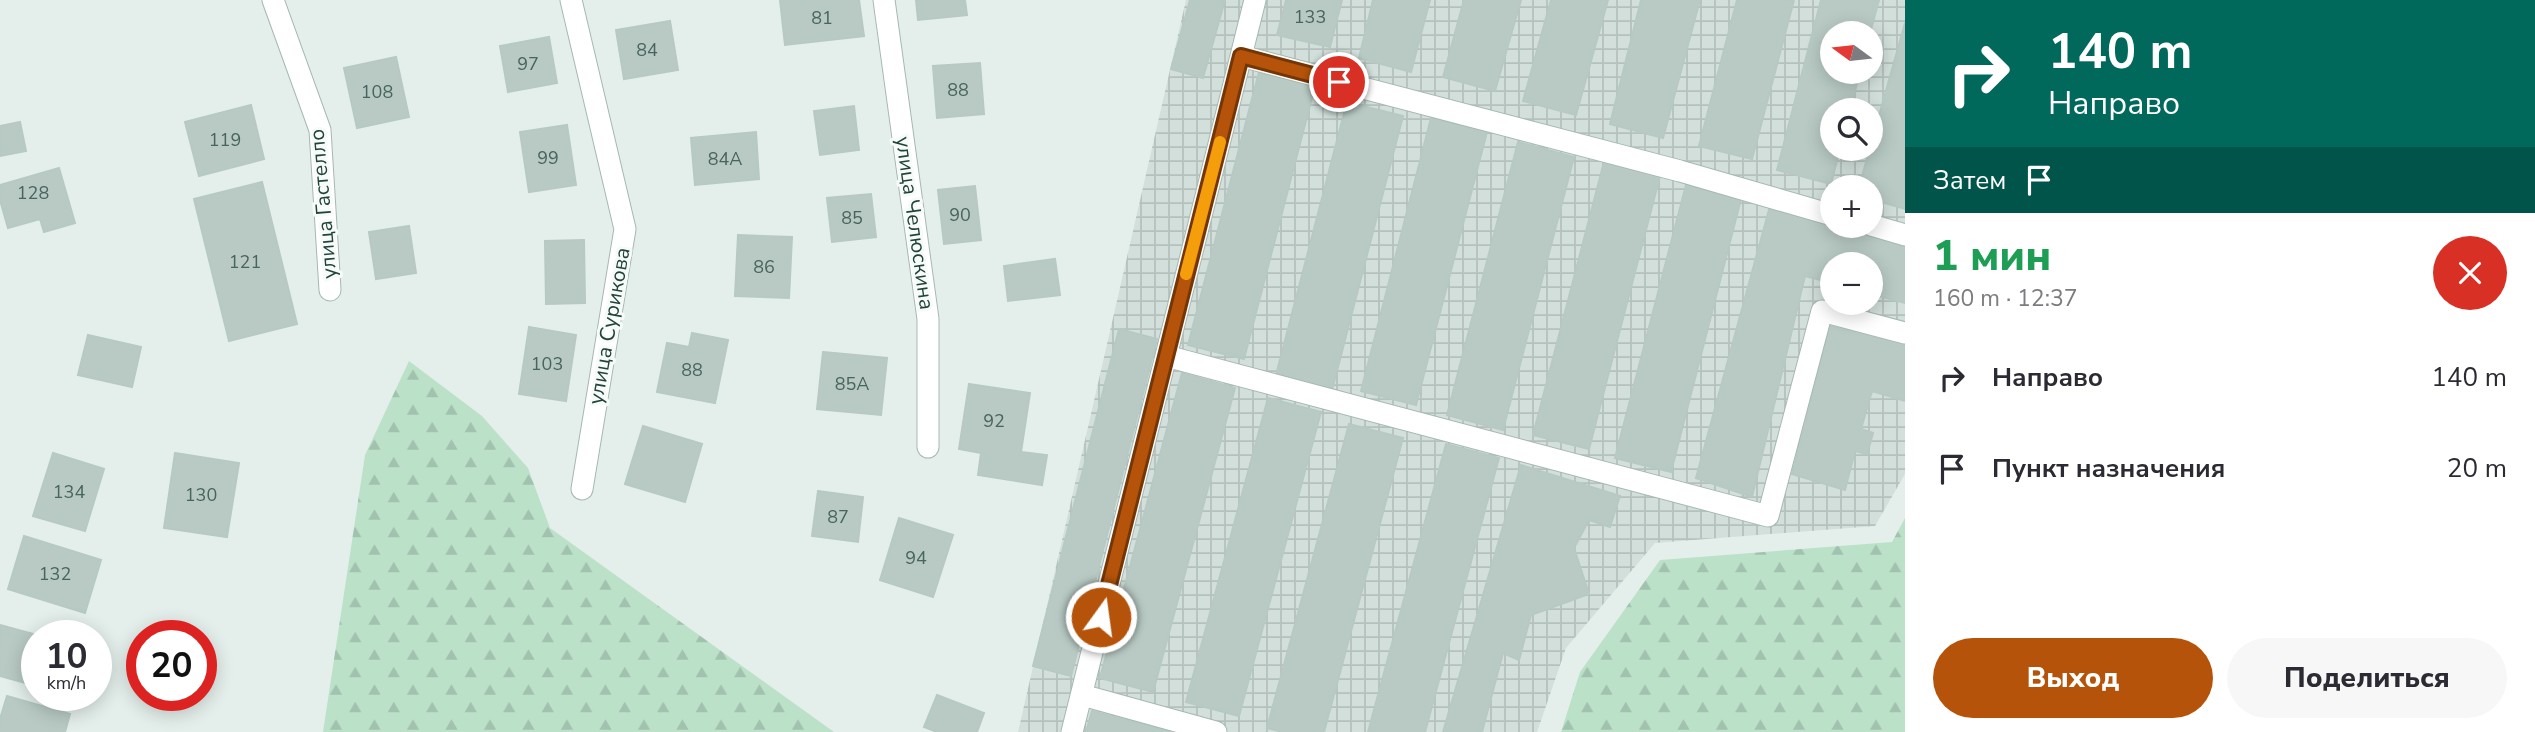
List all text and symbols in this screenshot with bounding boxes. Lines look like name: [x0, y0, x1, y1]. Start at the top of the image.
house number: 133: [1294, 5, 1326, 29]
house number: 81: [811, 6, 833, 30]
text: 140 m: [2048, 18, 2192, 85]
north arrow: [1820, 21, 1883, 84]
map controls: [1820, 21, 1883, 315]
icon: right: [1933, 28, 2024, 119]
house number: 84: [636, 38, 658, 62]
house number: 97: [517, 52, 539, 76]
pin: [1309, 52, 1369, 112]
icon: arrive: [1320, 63, 1358, 101]
house number: 88: [947, 78, 969, 102]
house number: 108: [361, 80, 393, 104]
text: Направо: [2048, 82, 2180, 125]
button: search: [1820, 98, 1883, 161]
house number: 119: [209, 128, 241, 152]
street label: улица Гастелло: [302, 128, 344, 280]
street label: улица Челюскина: [889, 135, 941, 311]
house number: 99: [537, 146, 559, 170]
house number: 84А: [708, 147, 742, 171]
icon: arrive: [2020, 161, 2058, 199]
text: Затем: [1933, 163, 2006, 198]
button: +: [1820, 175, 1883, 238]
house number: 128: [17, 181, 49, 205]
house number: 90: [949, 203, 971, 227]
house number: 85: [841, 206, 863, 230]
text: 1 мин: [1933, 228, 2051, 285]
button: close: [2433, 236, 2507, 310]
street label: улица Сурикова: [581, 245, 637, 407]
house number: 121: [229, 250, 261, 274]
button: −: [1820, 252, 1883, 315]
house number: 86: [753, 255, 775, 279]
text: 160 m · 12:37: [1933, 283, 2078, 314]
house number: 103: [531, 352, 563, 376]
house number: 88: [681, 358, 703, 382]
icon: right: [1933, 359, 1971, 397]
text: Направо: [1992, 360, 2103, 395]
text: 140 m: [2431, 360, 2507, 395]
house number: 85А: [835, 372, 869, 396]
house number: 92: [983, 409, 1005, 433]
icon: arrive: [1933, 450, 1971, 488]
text: Пункт назначения: [1992, 451, 2225, 486]
text: 20 m: [2447, 451, 2507, 486]
house number: 134: [53, 480, 85, 504]
house number: 130: [185, 483, 217, 507]
house number: 87: [827, 505, 849, 529]
house number: 94: [905, 546, 927, 570]
house number: 132: [39, 562, 71, 586]
position arrow: [1064, 580, 1138, 654]
speed limit sign: 20: [126, 620, 217, 711]
text: 10: [45, 633, 88, 680]
button: Выход: [1933, 638, 2213, 718]
button: Поделиться: [2227, 638, 2507, 718]
text: km/h: [47, 671, 86, 695]

